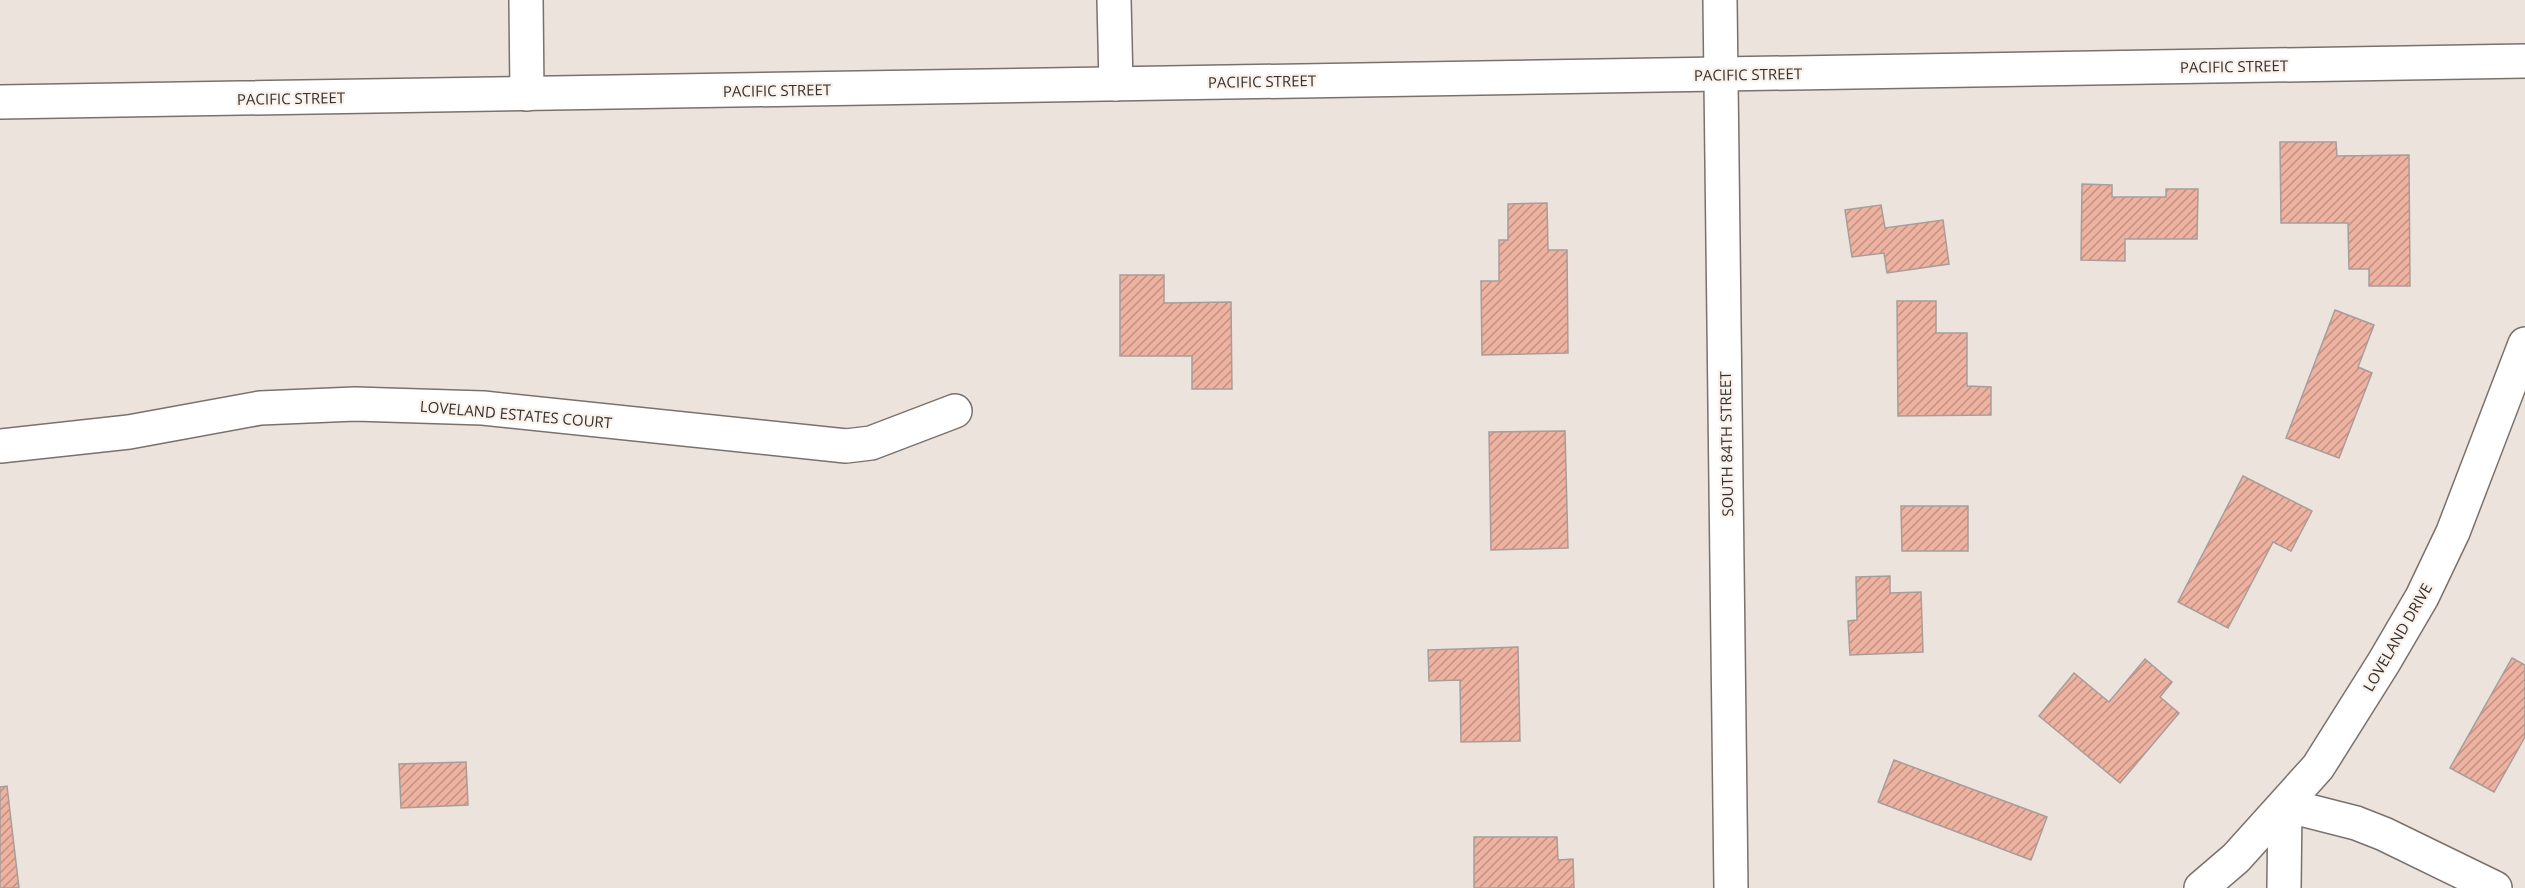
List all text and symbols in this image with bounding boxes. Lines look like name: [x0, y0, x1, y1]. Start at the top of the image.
street label: PACIFIC STREET: [2180, 55, 2289, 77]
street label: PACIFIC STREET: [1694, 63, 1803, 85]
street label: PACIFIC STREET: [1208, 70, 1317, 92]
street label: PACIFIC STREET: [723, 79, 832, 101]
street label: PACIFIC STREET: [237, 87, 346, 109]
street label: SOUTH 84TH STREET: [1715, 371, 1737, 517]
street label: LOVELAND ESTATES COURT: [419, 396, 614, 432]
street label: LOVELAND DRIVE: [2358, 579, 2436, 695]

